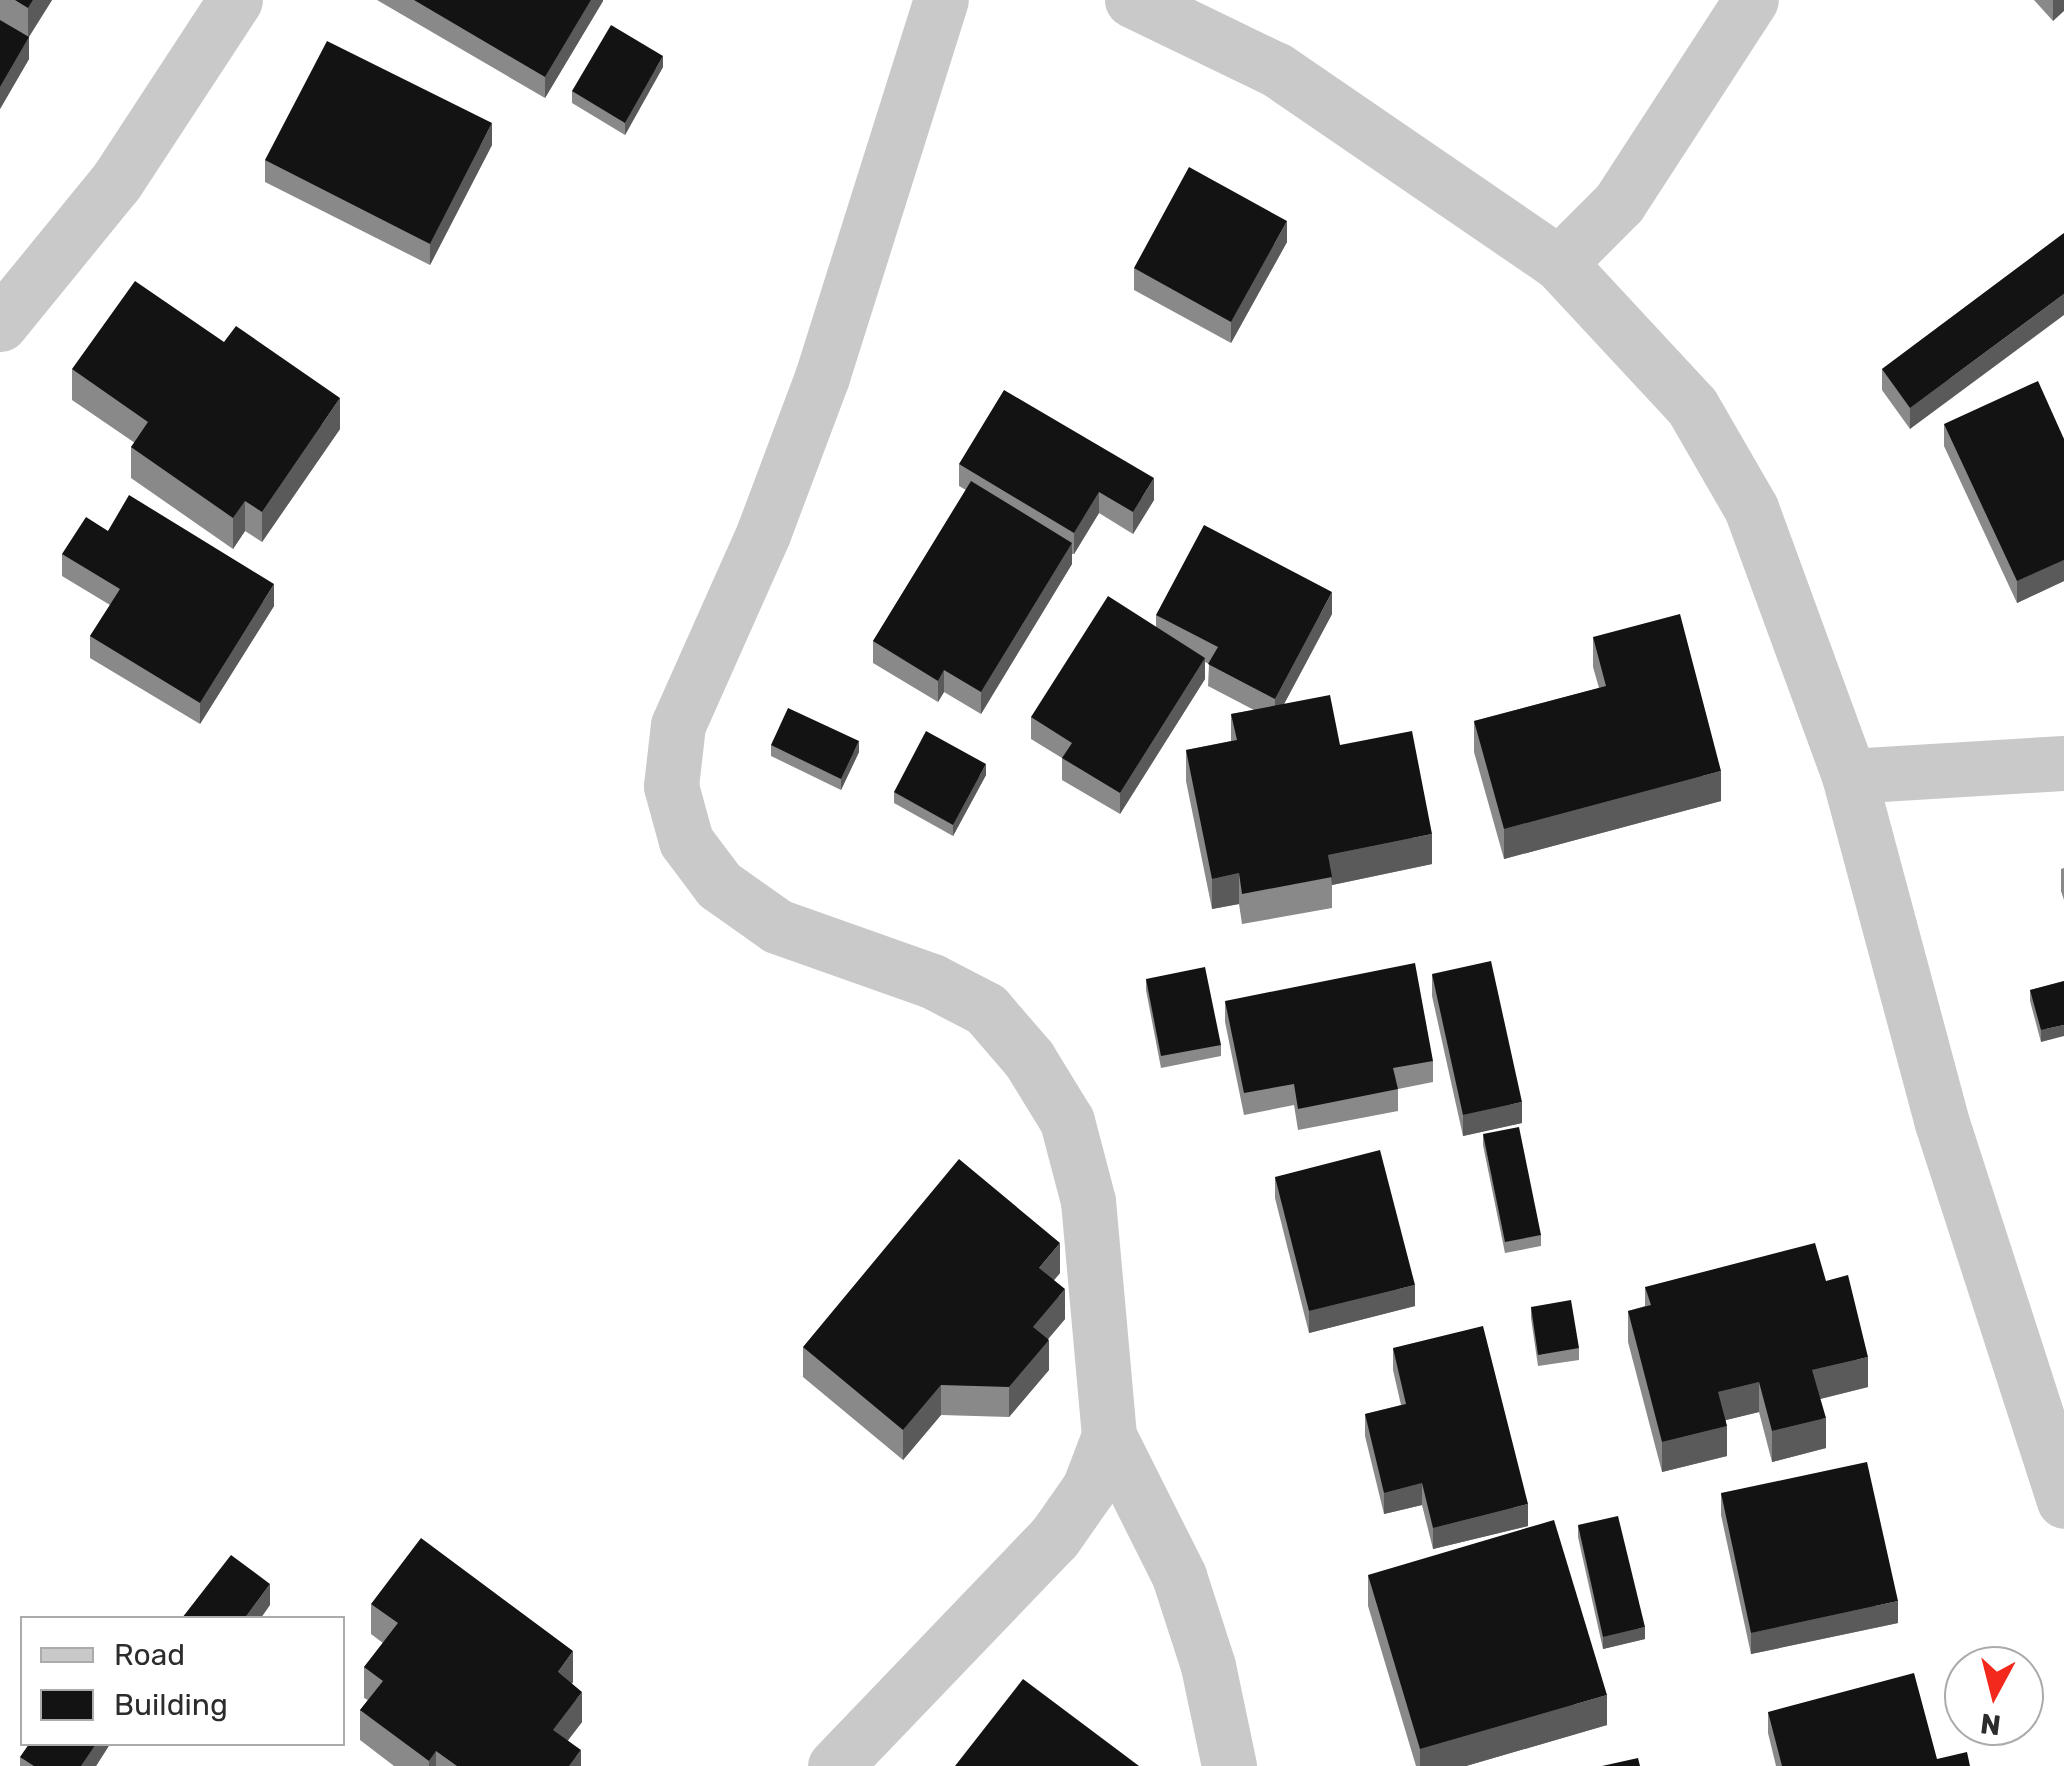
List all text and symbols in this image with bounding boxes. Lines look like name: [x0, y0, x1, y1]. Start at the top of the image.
legend: [20, 1616, 345, 1746]
text: Road: [114, 1637, 185, 1673]
north arrow: [1944, 1646, 2044, 1746]
text: Building: [114, 1687, 228, 1723]
text: N: [1979, 1707, 2003, 1742]

